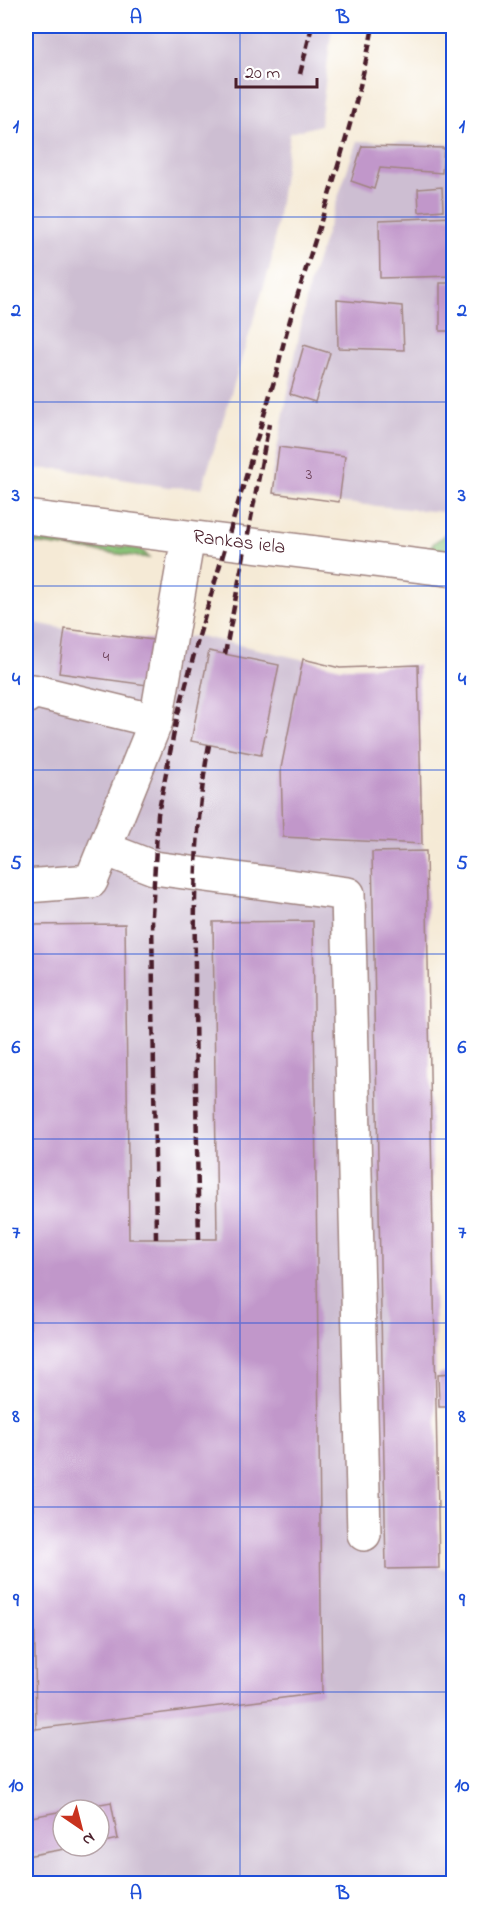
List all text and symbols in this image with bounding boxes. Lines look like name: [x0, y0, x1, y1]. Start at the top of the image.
text: A: [130, 4, 142, 33]
text: B: [335, 4, 350, 33]
scale bar: [236, 51, 317, 89]
text: 20 m: [245, 61, 280, 87]
text: 1: [13, 113, 20, 142]
text: 1: [459, 113, 466, 142]
text: 2: [10, 297, 21, 326]
text: 2: [456, 297, 467, 326]
house number: 3: [306, 463, 312, 487]
text: 3: [11, 482, 20, 511]
text: 3: [457, 482, 466, 511]
street label: Rankas iela: [191, 523, 287, 563]
house number: 4: [103, 645, 110, 669]
text: 4: [12, 666, 21, 695]
text: 4: [458, 666, 467, 695]
text: 5: [10, 850, 22, 879]
text: 5: [456, 850, 468, 879]
text: 6: [12, 1034, 21, 1063]
text: 6: [458, 1034, 467, 1063]
text: 7: [12, 1219, 21, 1248]
text: 7: [458, 1219, 467, 1248]
text: 8: [11, 1403, 20, 1432]
text: 8: [457, 1403, 466, 1432]
text: 9: [12, 1587, 20, 1616]
text: 9: [458, 1587, 466, 1616]
text: 10: [9, 1772, 24, 1801]
text: 10: [455, 1772, 470, 1801]
north arrow: [51, 1798, 111, 1858]
text: N: [77, 1826, 100, 1852]
text: A: [130, 1880, 142, 1909]
text: B: [335, 1880, 350, 1909]

